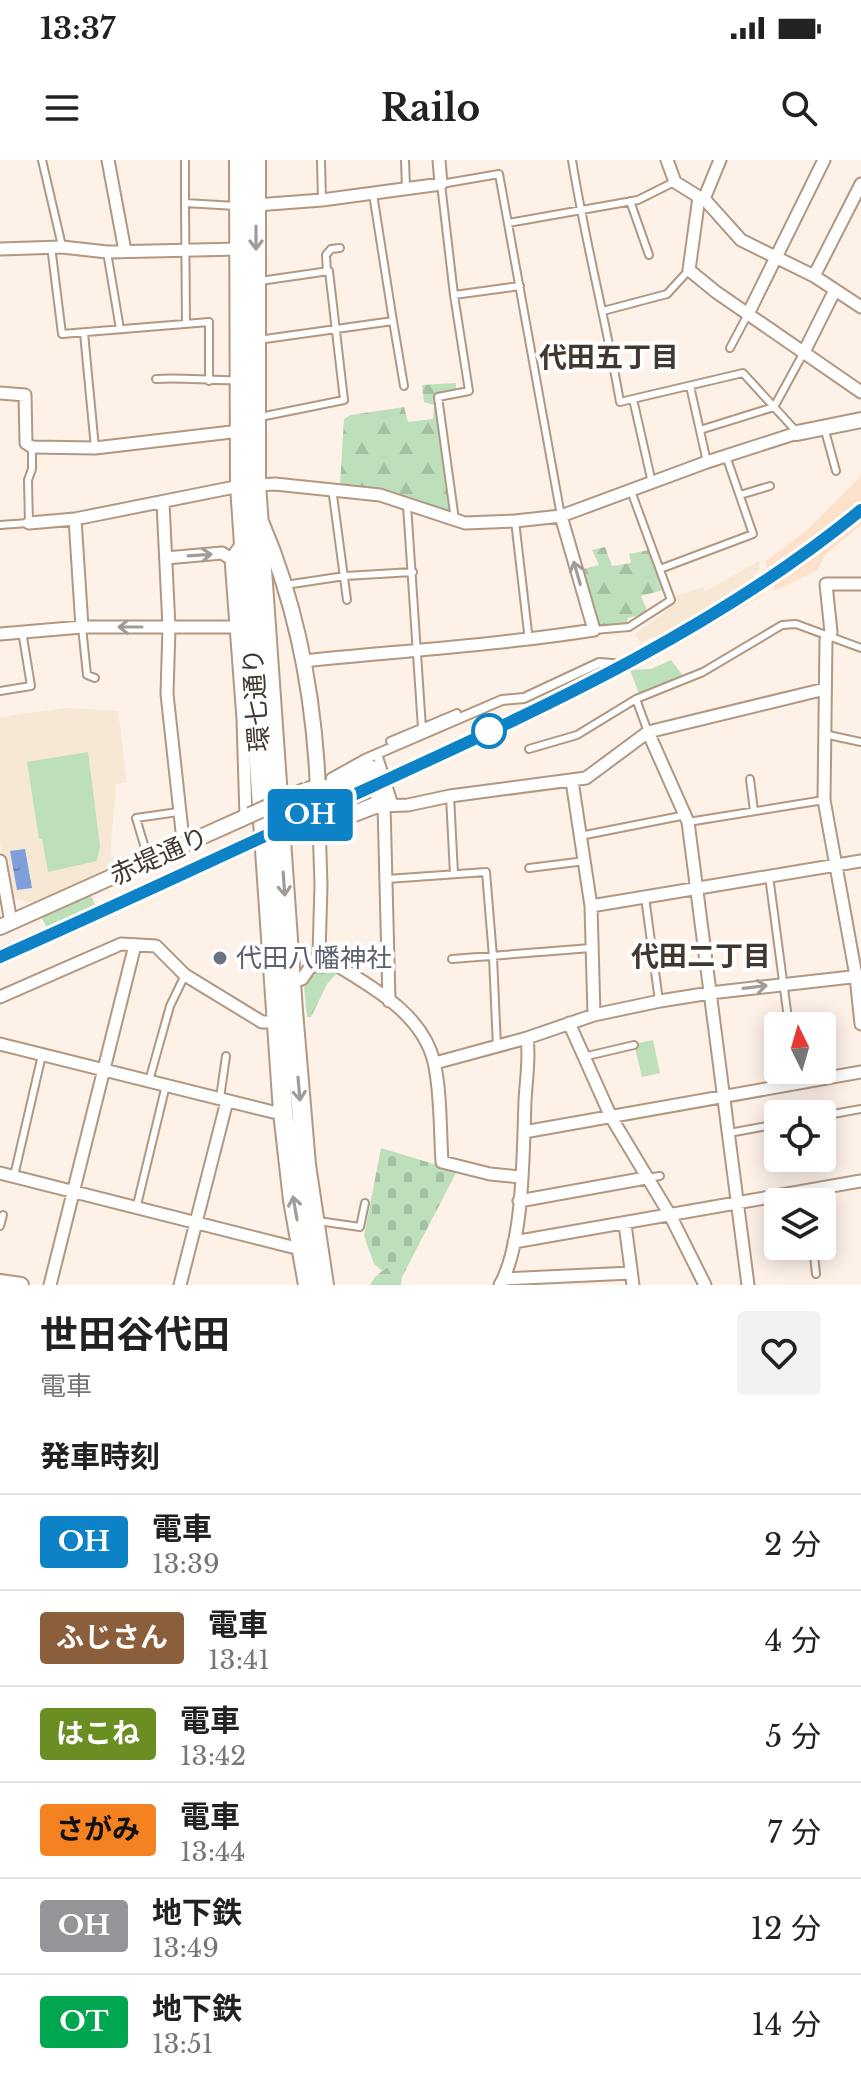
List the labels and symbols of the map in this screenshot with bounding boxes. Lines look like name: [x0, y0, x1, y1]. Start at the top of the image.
one-way arrow: [248, 224, 264, 251]
district label: 代田五丁目: [539, 340, 679, 375]
one-way arrow: [186, 547, 213, 562]
one-way arrow: [569, 560, 584, 586]
one-way arrow: [117, 619, 144, 635]
street label: 環七通り: [236, 647, 276, 753]
unlabelled marker: [472, 714, 506, 748]
line badge: OH: [274, 789, 346, 841]
street label: 赤堤通り: [105, 820, 213, 892]
one-way arrow: [277, 870, 292, 897]
district label: 代田二丁目: [631, 939, 771, 974]
place label: 代田八幡神社: [236, 942, 392, 974]
marker: 代田八幡神社: [211, 949, 229, 967]
one-way arrow: [742, 979, 767, 994]
north arrow: [764, 1012, 836, 1084]
one-way arrow: [292, 1075, 307, 1101]
one-way arrow: [286, 1196, 301, 1221]

